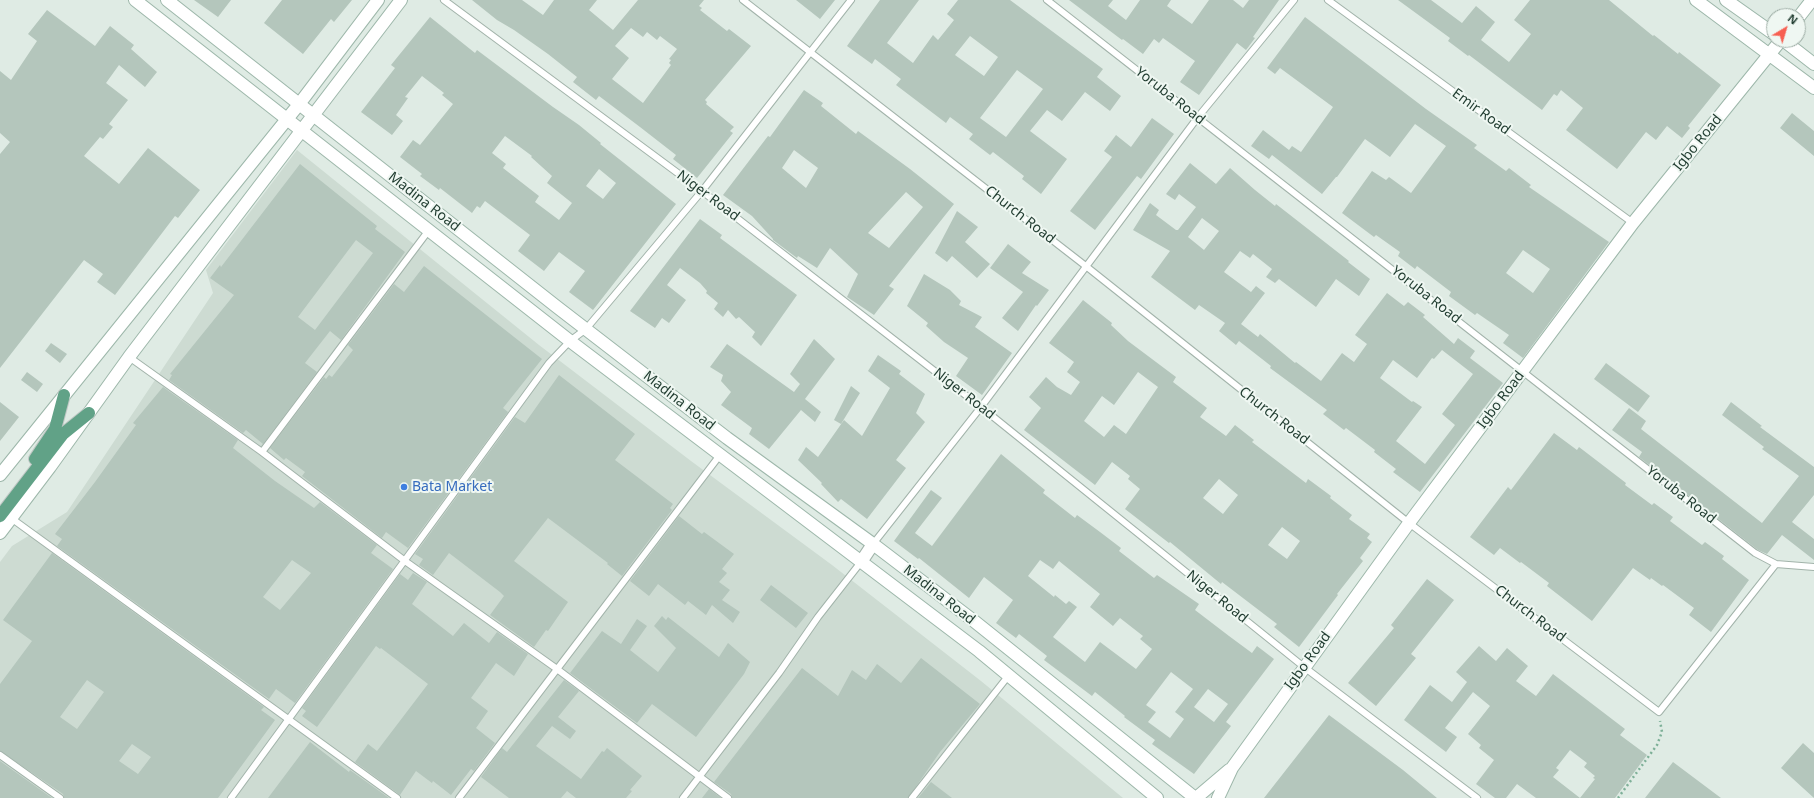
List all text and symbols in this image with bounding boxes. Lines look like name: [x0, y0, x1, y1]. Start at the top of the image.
north arrow: [1766, 8, 1806, 48]
text: N: [1785, 10, 1801, 28]
street label: Yoruba Road: [1132, 64, 1208, 128]
street label: Emir Road: [1449, 85, 1513, 139]
street label: Igbo Road: [1670, 111, 1726, 175]
street label: Niger Road: [673, 167, 743, 225]
street label: Madina Road: [385, 169, 463, 235]
street label: Church Road: [982, 182, 1058, 248]
street label: Yoruba Road: [1388, 263, 1464, 327]
street label: Niger Road: [930, 365, 998, 423]
street label: Madina Road: [640, 368, 718, 434]
street label: Igbo Road: [1474, 368, 1528, 432]
street label: Church Road: [1236, 383, 1312, 449]
street label: Yoruba Road: [1643, 463, 1719, 527]
place label: Bata Market: [412, 479, 492, 495]
marker: Bata Market: [399, 482, 409, 492]
street label: Madina Road: [900, 562, 978, 628]
street label: Niger Road: [1183, 567, 1251, 627]
street label: Church Road: [1491, 582, 1569, 646]
street label: Igbo Road: [1281, 629, 1335, 693]

